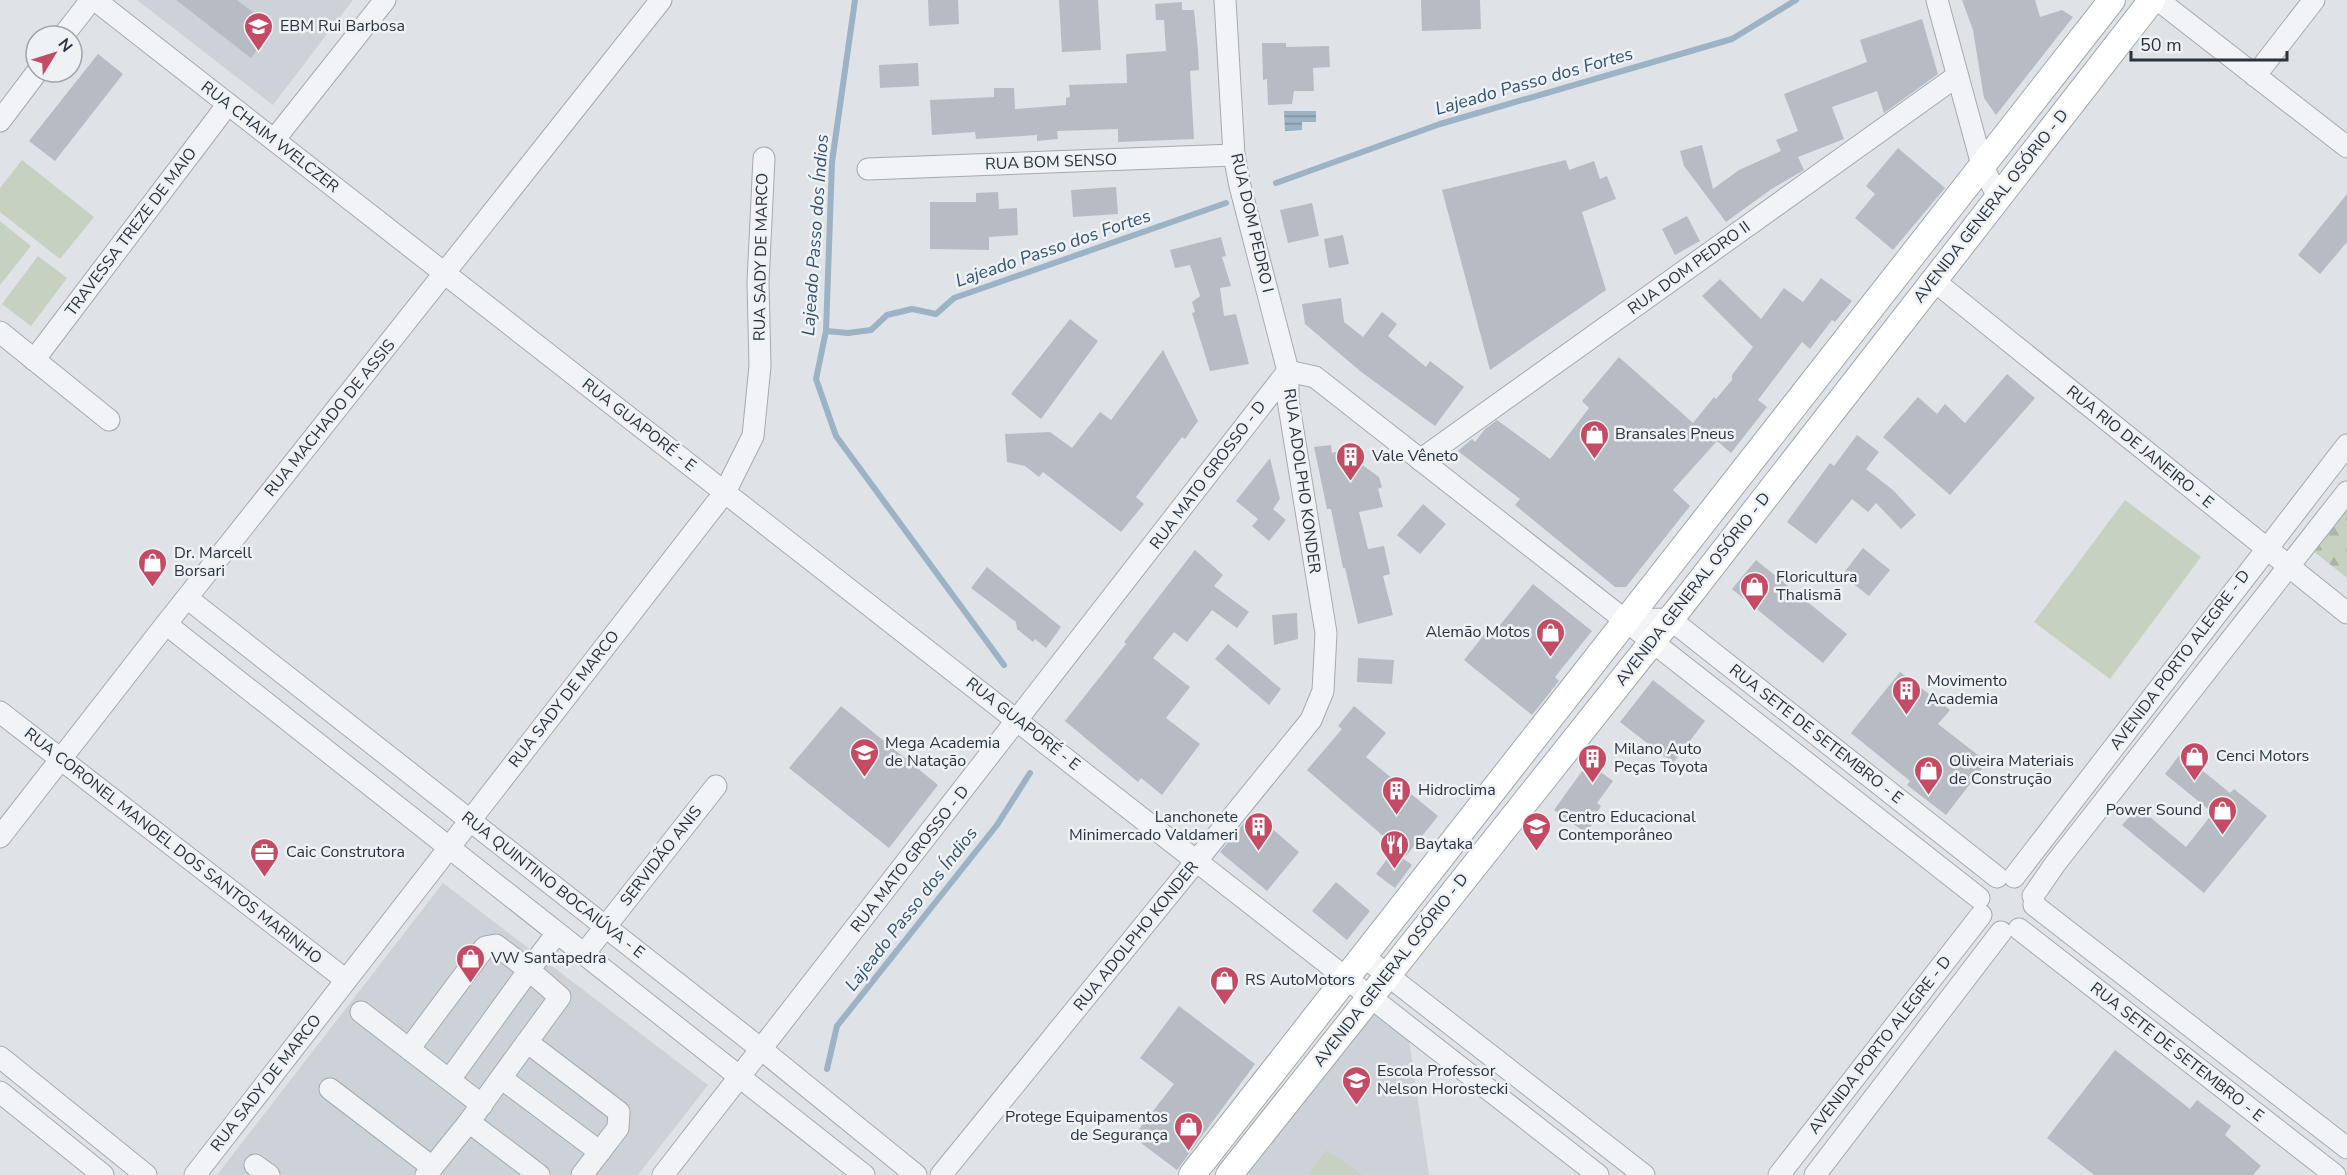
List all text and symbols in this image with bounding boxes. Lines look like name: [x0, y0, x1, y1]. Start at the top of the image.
school or university icon: EBM Rui Barbosa: [243, 10, 275, 52]
place label: EBM Rui Barbosa: [280, 15, 405, 37]
north arrow: [24, 24, 84, 84]
scale bar: [2131, 24, 2287, 62]
text: 50 m: [2140, 33, 2182, 57]
text: N: [53, 34, 77, 57]
water label: Lajeado Passo dos Fortes: [1432, 41, 1636, 121]
street label: RUA CHAIM WELCZER: [196, 76, 344, 198]
street label: AVENIDA GENERAL OSÓRIO - D: [1908, 105, 2074, 307]
water label: Lajeado Passo dos Índios: [796, 133, 834, 337]
street label: TRAVESSA TREZE DE MAIO: [60, 143, 202, 321]
street label: RUA BOM SENSO: [985, 149, 1117, 175]
street label: RUA DOM PEDRO I: [1225, 151, 1279, 295]
street label: RUA SADY DE MARCO: [749, 173, 773, 341]
water label: Lajeado Passo dos Fortes: [952, 203, 1154, 293]
street label: RUA DOM PEDRO II: [1623, 216, 1755, 320]
street label: RUA MACHADO DE ASSIS: [260, 335, 400, 501]
street label: RUA GUAPORÉ - E: [577, 373, 701, 477]
street label: RUA RIO DE JANEIRO - E: [2062, 381, 2218, 513]
street label: RUA ADOLPHO KONDER: [1278, 387, 1326, 575]
street label: RUA MATO GROSSO - D: [1145, 396, 1271, 554]
shop icon: Bransales Pneus: [1578, 418, 1610, 460]
place label: Bransales Pneus: [1615, 423, 1734, 445]
building icon: Vale Vêneto: [1335, 440, 1367, 482]
place label: Vale Vêneto: [1371, 445, 1459, 467]
street label: AVENIDA GENERAL OSÓRIO - D: [1610, 488, 1776, 690]
place label: Dr. Marcell Borsari: [174, 542, 252, 582]
shop icon: Dr. Marcell Borsari: [137, 546, 169, 588]
street label: AVENIDA PORTO ALEGRE - D: [2105, 565, 2255, 755]
place label: Floricultura Thalismã: [1776, 566, 1857, 606]
shop icon: Floricultura Thalismã: [1739, 570, 1771, 612]
shop icon: Alemão Motos: [1535, 616, 1567, 658]
place label: Alemão Motos: [1425, 621, 1530, 643]
street label: RUA SADY DE MARCO: [504, 626, 624, 772]
street label: RUA SETE DE SETEMBRO - E: [1724, 659, 1908, 809]
place label: Movimento Academia: [1927, 670, 2007, 710]
street label: RUA GUAPORÉ - E: [961, 672, 1085, 776]
building icon: Movimento Academia: [1890, 674, 1922, 716]
street label: RUA CORONEL MANOEL DOS SANTOS MARINHO: [20, 723, 326, 969]
place label: Mega Academia de Natação: [885, 732, 1000, 772]
school or university icon: Mega Academia de Natação: [848, 736, 880, 778]
place label: Milano Auto Peças Toyota: [1614, 738, 1708, 778]
shop icon: Cenci Motors: [2179, 740, 2211, 782]
building icon: Milano Auto Peças Toyota: [1577, 742, 1609, 784]
place label: Cenci Motors: [2216, 745, 2309, 767]
place label: Oliveira Materiais de Construção: [1949, 750, 2074, 790]
shop icon: Oliveira Materiais de Construção: [1912, 754, 1944, 796]
building icon: Hidroclima: [1381, 774, 1413, 816]
place label: Hidroclima: [1418, 779, 1496, 801]
street label: RUA MATO GROSSO - D: [846, 781, 974, 937]
shop icon: Power Sound: [2207, 794, 2239, 836]
place label: Power Sound: [2106, 799, 2202, 821]
street label: SERVIDÃO ANIS: [615, 801, 707, 911]
street label: RUA QUINTINO BOCAIÚVA - E: [457, 806, 649, 964]
place label: Lanchonete Minimercado Valdameri: [1069, 806, 1238, 846]
place label: Centro Educacional Contemporâneo: [1558, 806, 1696, 846]
building icon: Lanchonete Minimercado Valdameri: [1243, 810, 1275, 852]
school or university icon: Centro Educacional Contemporâneo: [1521, 810, 1553, 852]
water label: Lajeado Passo dos Índios: [839, 822, 983, 996]
restaurant icon: Baytaka: [1378, 828, 1410, 870]
place label: Baytaka: [1415, 833, 1473, 855]
office icon: Caic Construtora: [249, 836, 281, 878]
place label: Caic Construtora: [286, 841, 405, 863]
street label: RUA ADOLPHO KONDER: [1069, 856, 1204, 1016]
street label: AVENIDA GENERAL OSÓRIO - D: [1308, 869, 1474, 1071]
shop icon: VW Santapedra: [454, 942, 486, 984]
place label: VW Santapedra: [490, 947, 607, 969]
street label: AVENIDA PORTO ALEGRE - D: [1803, 951, 1957, 1139]
shop icon: RS AutoMotors: [1208, 964, 1240, 1006]
place label: RS AutoMotors: [1245, 969, 1355, 991]
street label: RUA SETE DE SETEMBRO - E: [2085, 977, 2269, 1127]
street label: RUA SADY DE MARCO: [206, 1010, 326, 1156]
place label: Escola Professor Nelson Horostecki: [1377, 1060, 1508, 1100]
school or university icon: Escola Professor Nelson Horostecki: [1340, 1064, 1372, 1106]
place label: Protege Equipamentos de Segurança: [1005, 1106, 1168, 1146]
shop icon: Protege Equipamentos de Segurança: [1173, 1110, 1205, 1152]

